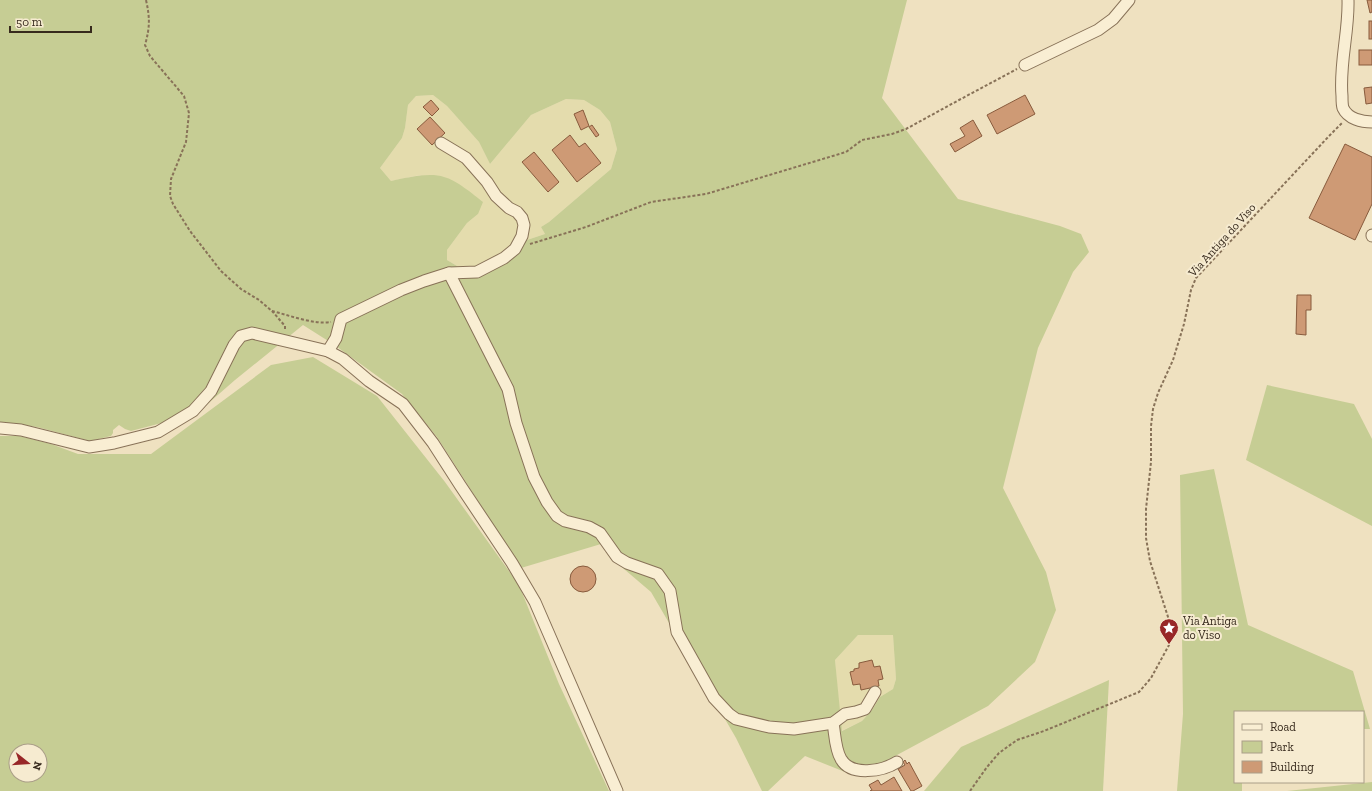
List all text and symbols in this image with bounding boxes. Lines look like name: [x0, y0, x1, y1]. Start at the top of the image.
scale bar: [10, 8, 91, 34]
text: 50 m: [16, 15, 43, 29]
street label: Via Antiga do Viso: [1185, 200, 1259, 280]
place label: Via Antiga do Viso: [1182, 614, 1237, 642]
place icon: Via Antiga do Viso: [1158, 617, 1180, 645]
legend: [1234, 711, 1364, 783]
text: Road: [1270, 720, 1296, 734]
text: Park: [1270, 740, 1295, 754]
north arrow: [8, 743, 48, 783]
text: N: [29, 760, 45, 772]
text: Building: [1270, 760, 1314, 774]

